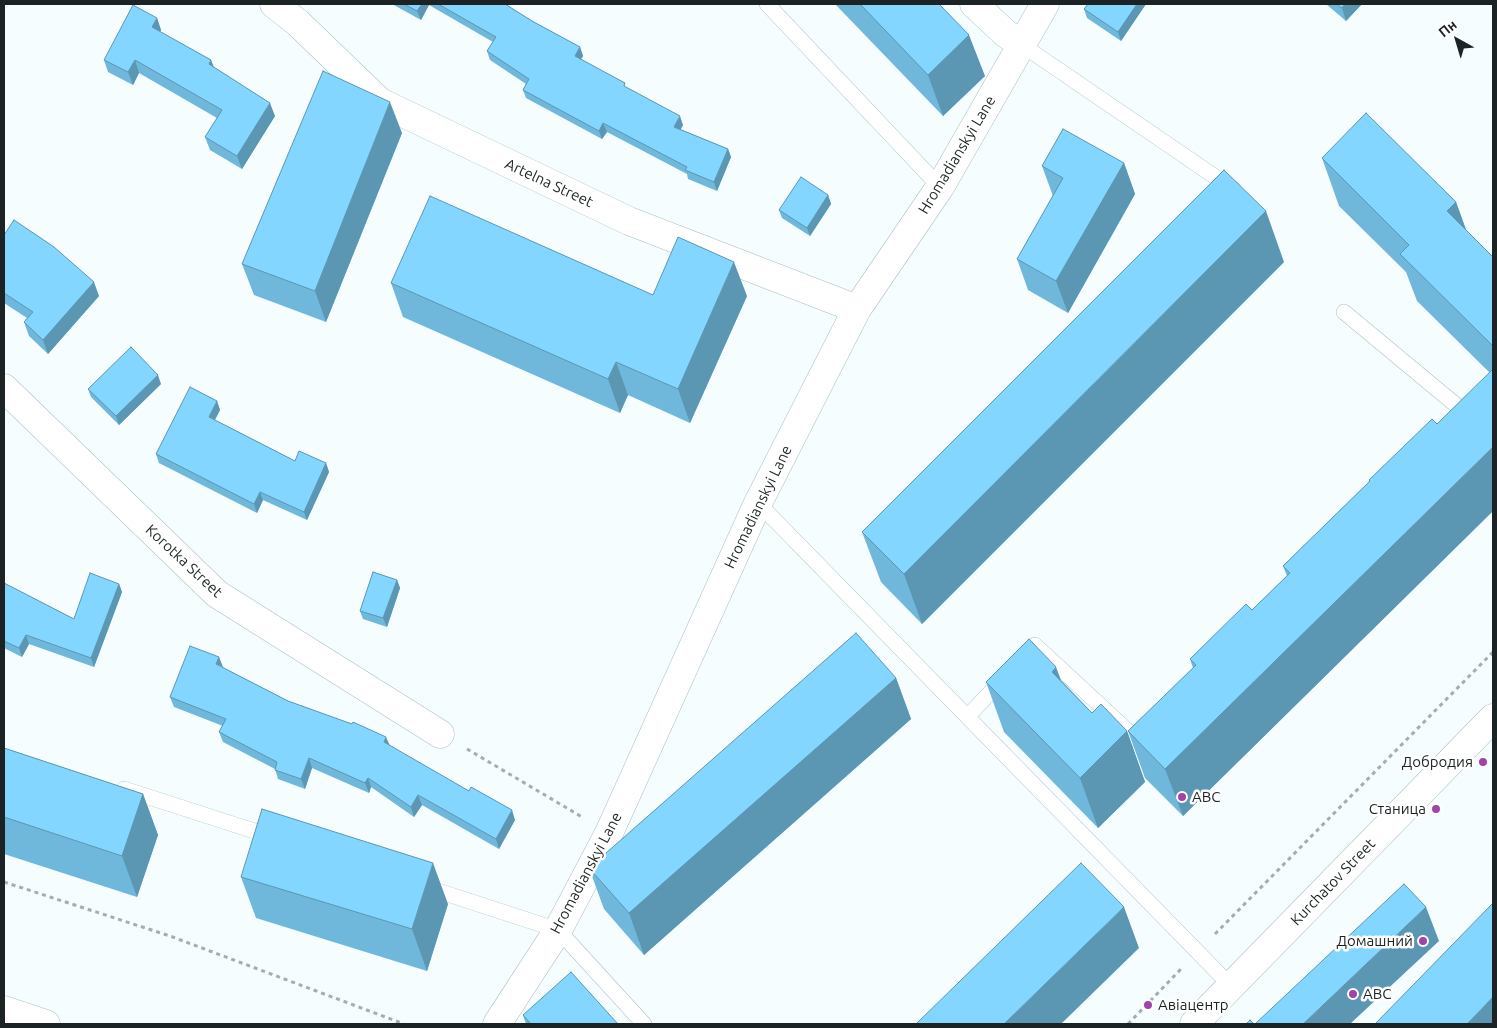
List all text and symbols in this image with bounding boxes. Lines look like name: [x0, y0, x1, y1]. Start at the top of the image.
north arrow: [1432, 15, 1482, 65]
text: Пн: [1435, 16, 1460, 40]
street label: Hromadianskyi Lane: [915, 93, 999, 217]
street label: Artelna Street: [502, 155, 596, 211]
street label: Hromadianskyi Lane: [720, 442, 796, 572]
street label: Korotka Street: [142, 521, 226, 601]
place label: Добродия: [1402, 753, 1473, 771]
marker: Добродия: [1477, 756, 1489, 768]
place label: ABC: [1192, 788, 1220, 806]
marker: ABC: [1176, 791, 1188, 803]
place label: Станица: [1369, 800, 1426, 818]
marker: Станица: [1430, 803, 1442, 815]
street label: Hromadianskyi Lane: [546, 809, 626, 937]
street label: Kurchatov Street: [1287, 835, 1379, 929]
place label: Домашний: [1336, 932, 1413, 950]
marker: Домашний: [1417, 935, 1429, 947]
place label: АВС: [1363, 985, 1391, 1003]
marker: АВС: [1347, 988, 1359, 1000]
place label: Авіацентр: [1158, 996, 1229, 1014]
marker: Авіацентр: [1142, 999, 1154, 1011]

